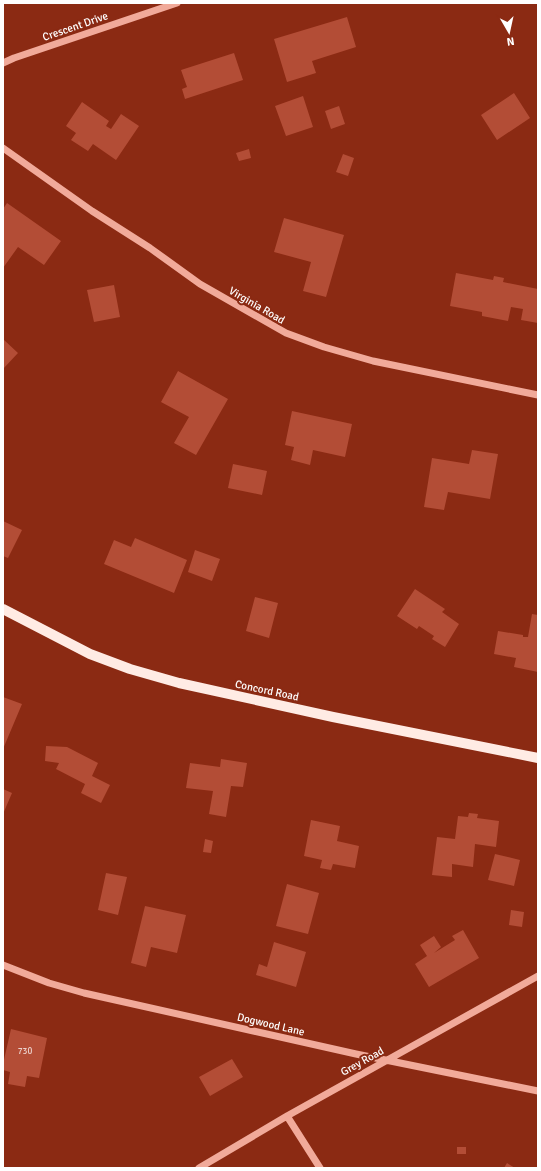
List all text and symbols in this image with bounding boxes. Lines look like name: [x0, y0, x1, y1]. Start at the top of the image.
street label: Crescent Drive: [41, 9, 110, 44]
north arrow: [489, 12, 529, 52]
text: N: [506, 34, 515, 48]
street label: Virginia Road: [226, 284, 287, 327]
street label: Concord Road: [234, 677, 300, 704]
street label: Dogwood Lane: [236, 1010, 306, 1039]
street label: Grey Road: [338, 1044, 386, 1079]
house number: 730: [18, 1046, 32, 1057]

